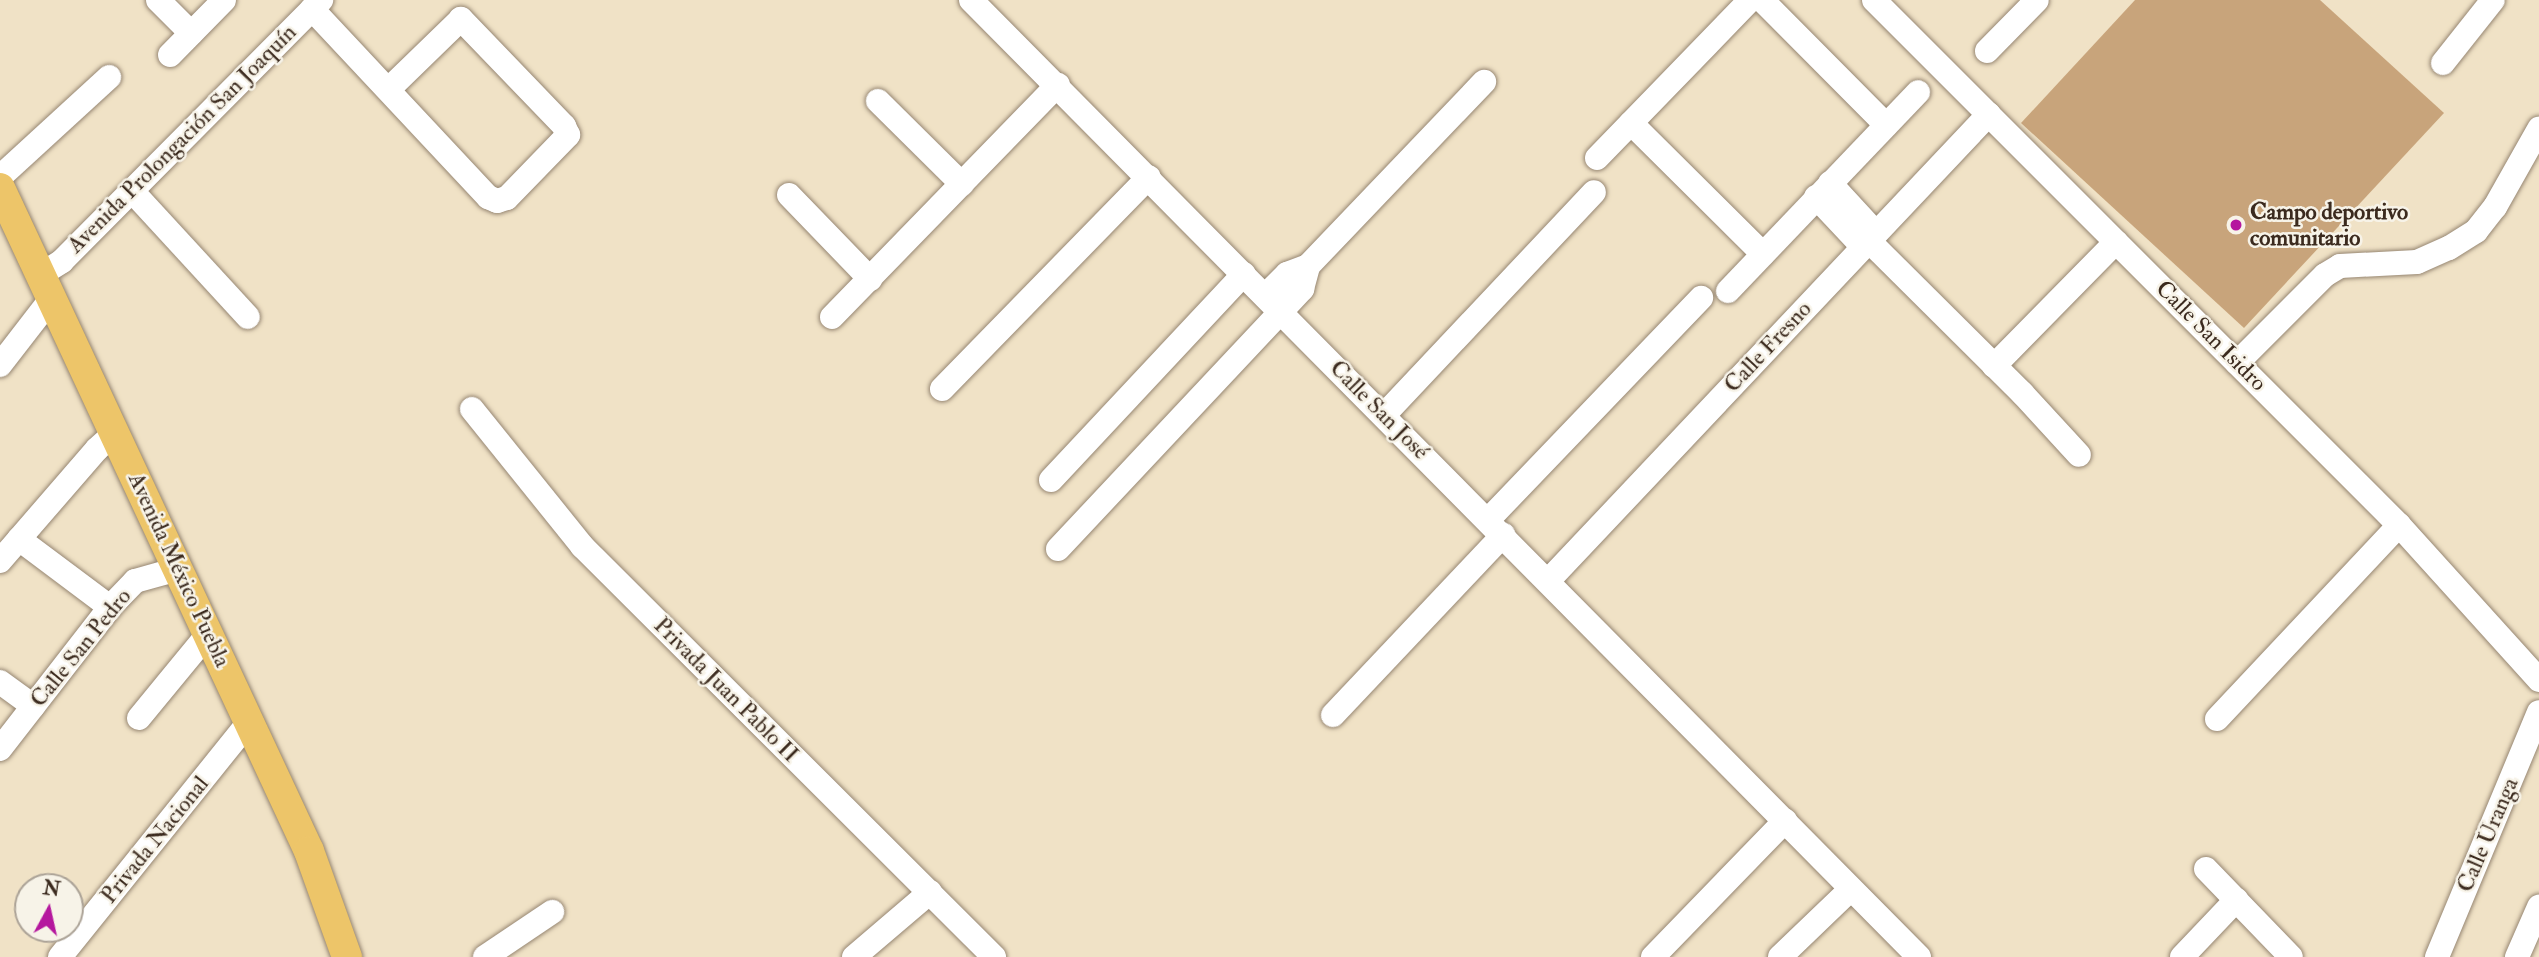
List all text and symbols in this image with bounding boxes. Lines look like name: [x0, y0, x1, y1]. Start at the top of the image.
street label: Avenida Prolongación San Joaquín: [62, 19, 302, 259]
place label: Campo deportivo comunitario: [2250, 198, 2408, 252]
marker: Campo deportivo comunitario: [2228, 217, 2244, 233]
street label: Calle San Isidro: [2150, 275, 2272, 397]
street label: Calle Fresno: [1719, 296, 1817, 398]
street label: Calle San José: [1324, 355, 1434, 465]
street label: Avenida México Puebla: [122, 468, 236, 672]
street label: Calle San Pedro: [25, 583, 137, 713]
street label: Privada Juan Pablo II: [648, 612, 804, 768]
street label: Privada Nacional: [95, 771, 215, 909]
street label: Calle Uranga: [2452, 774, 2524, 896]
north arrow: [14, 873, 84, 943]
text: N: [42, 876, 62, 902]

